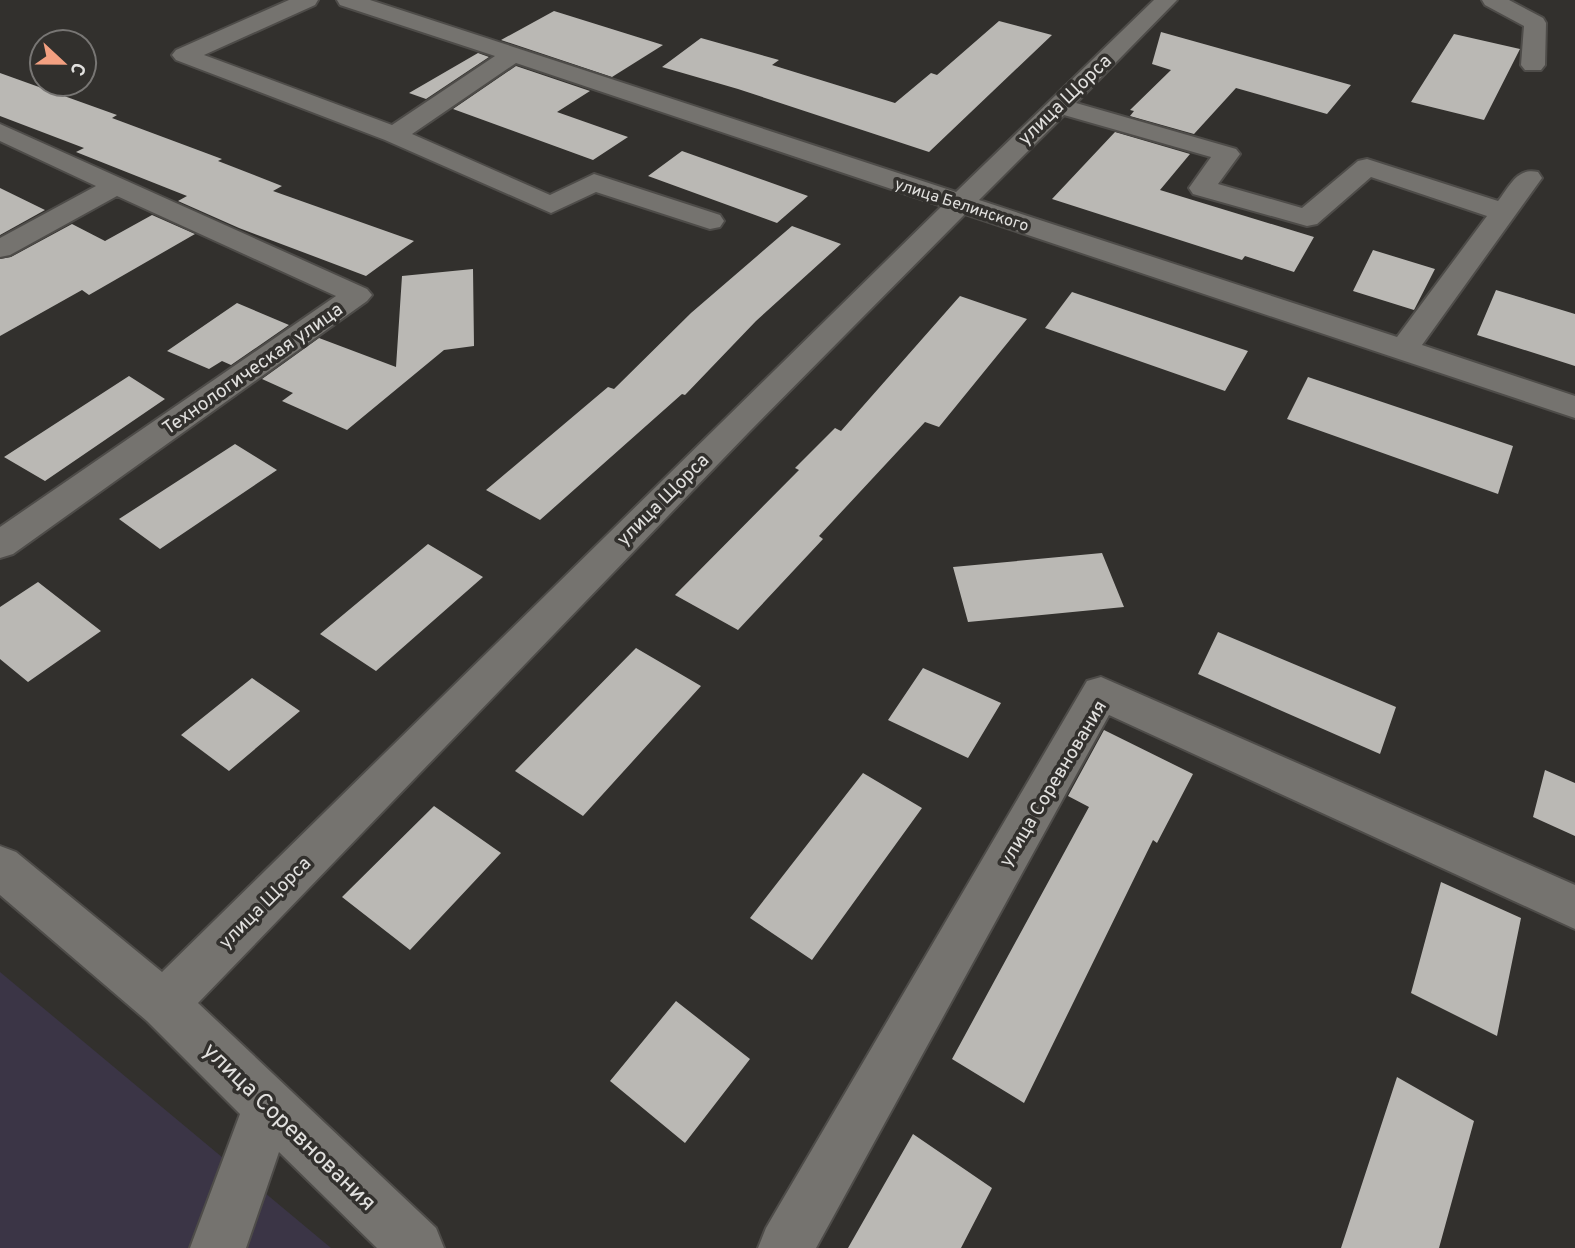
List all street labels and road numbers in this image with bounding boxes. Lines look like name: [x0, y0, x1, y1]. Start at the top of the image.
street label: улица Щорса: [1013, 50, 1117, 151]
street label: улица Белинского: [892, 175, 1031, 237]
street label: Технологическая улица: [158, 298, 348, 441]
street label: улица Щорса: [612, 449, 715, 552]
street label: улица Соревнования: [994, 696, 1113, 872]
street label: улица Щорса: [214, 852, 317, 955]
street label: улица Соревнования: [195, 1037, 381, 1218]

